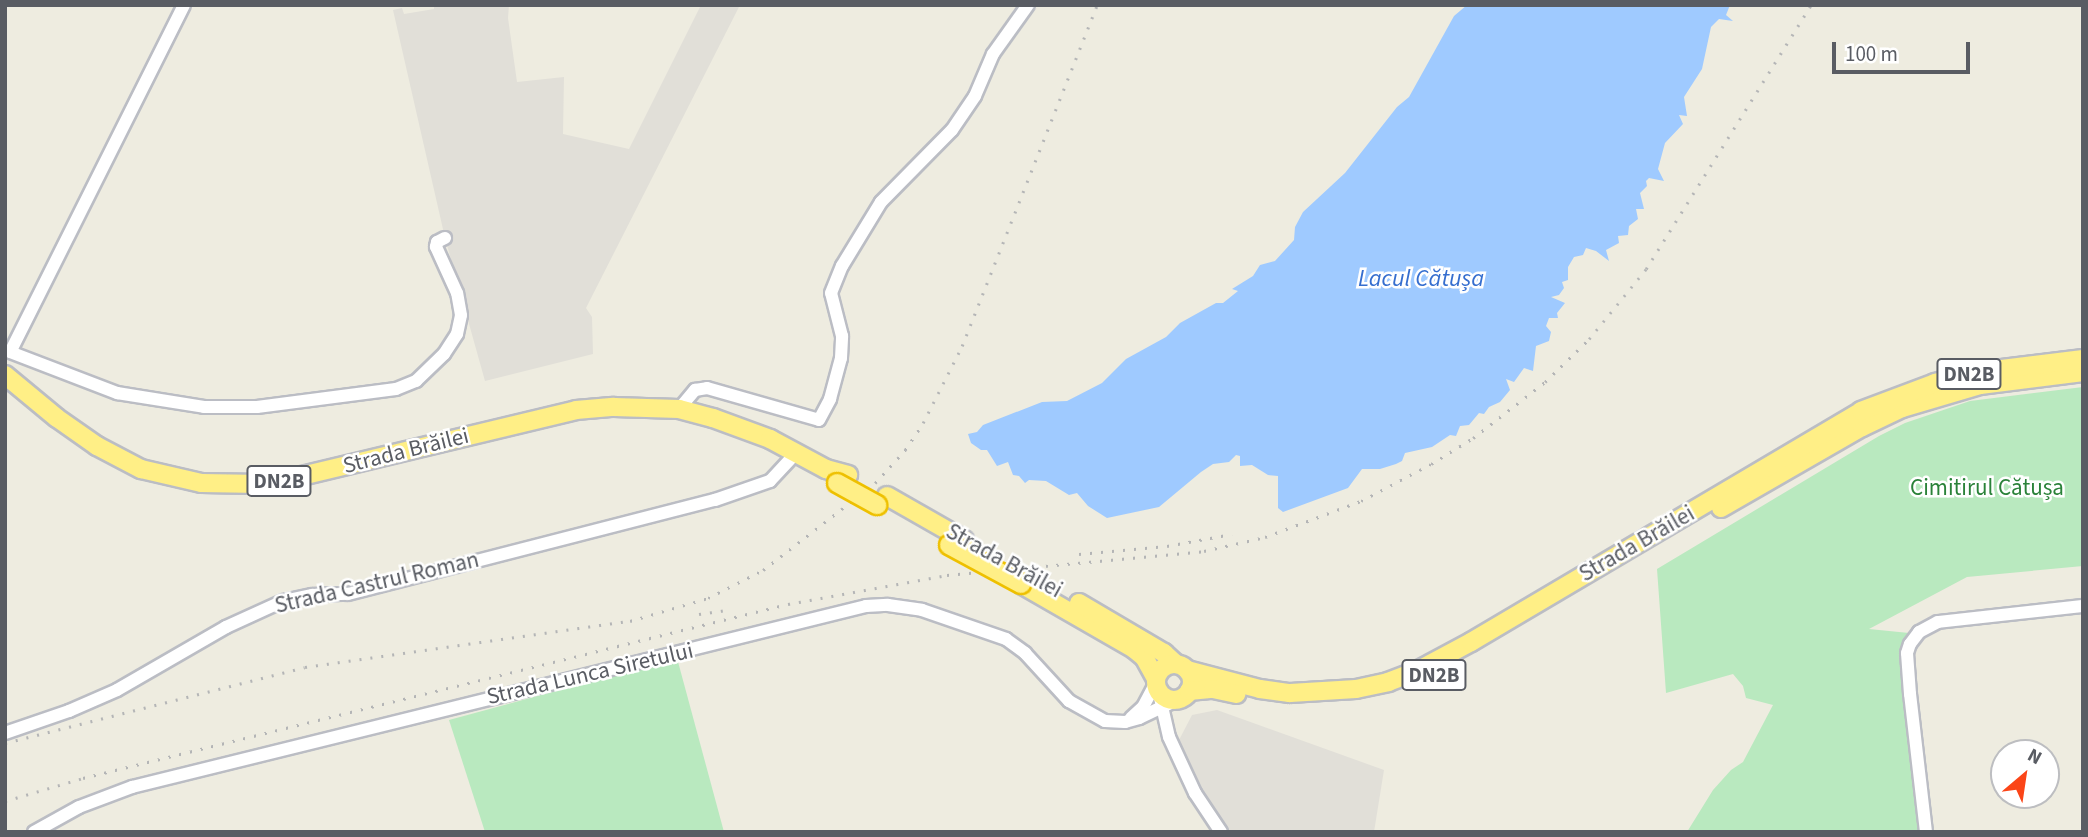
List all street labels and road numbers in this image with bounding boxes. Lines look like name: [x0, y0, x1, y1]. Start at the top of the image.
road number: DN2B: [1936, 356, 2002, 392]
street label: Strada Brăilei: [340, 422, 472, 480]
road number: DN2B: [246, 463, 312, 498]
street label: Strada Brăilei: [1574, 500, 1700, 588]
street label: Strada Brăilei: [941, 518, 1067, 604]
street label: Strada Castrul Roman: [272, 546, 482, 620]
street label: Strada Lunca Siretului: [484, 637, 696, 711]
road number: DN2B: [1401, 658, 1467, 692]

